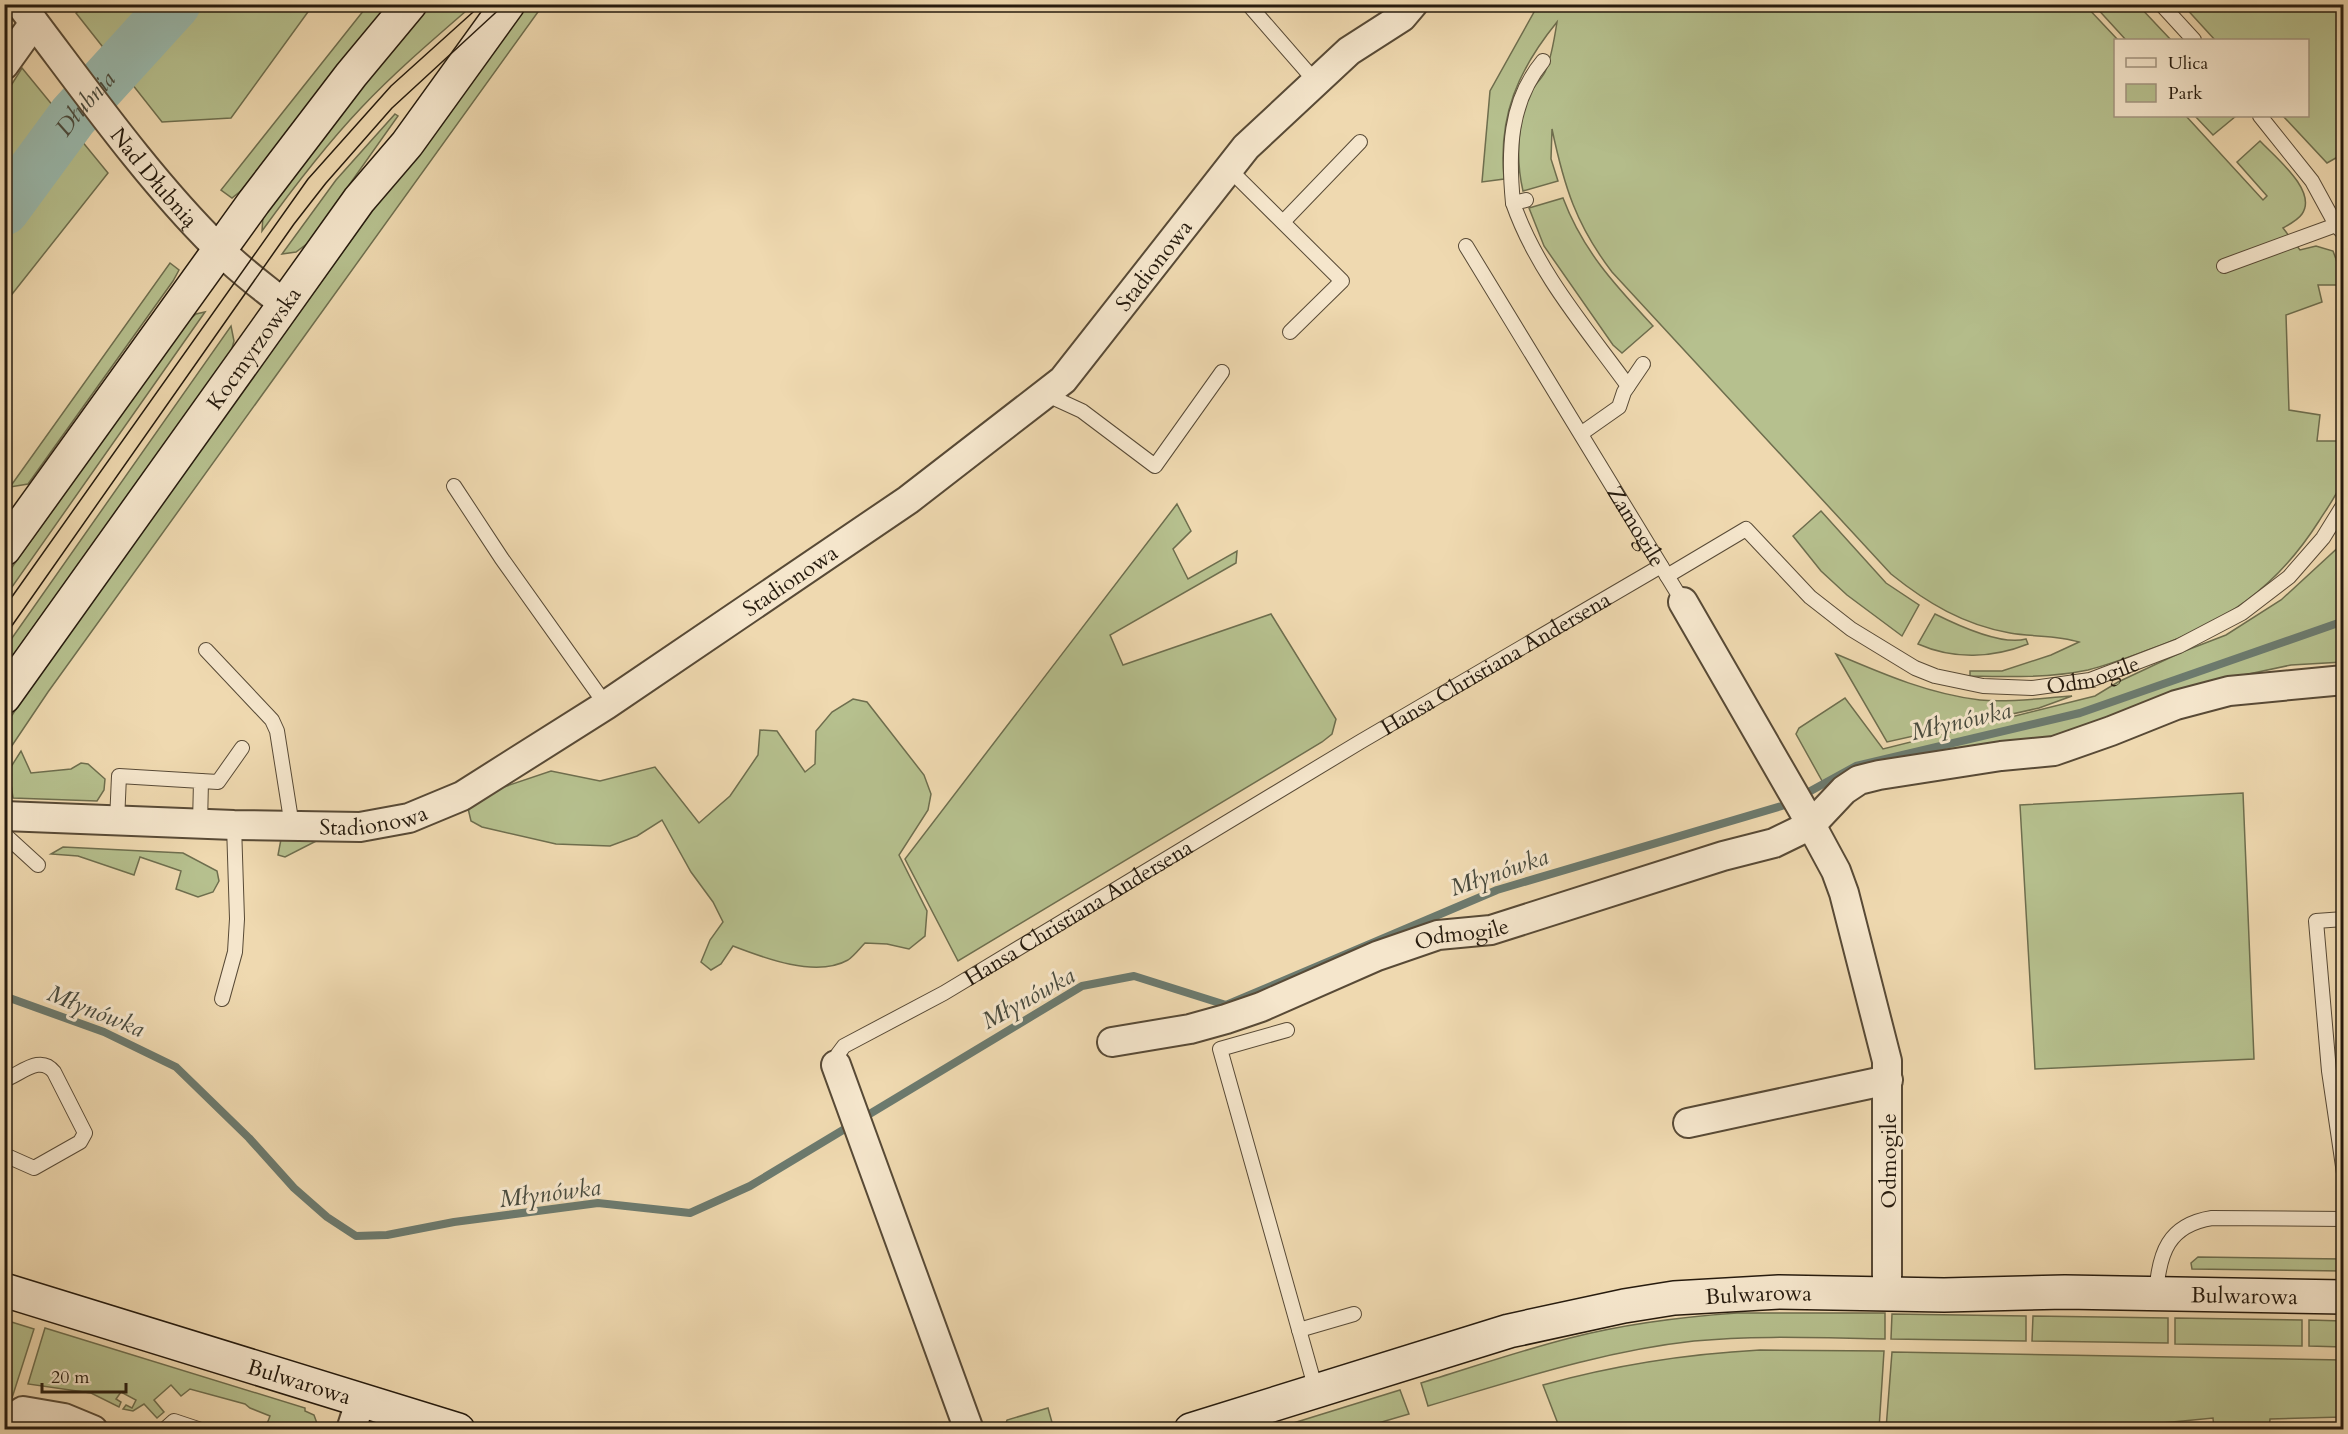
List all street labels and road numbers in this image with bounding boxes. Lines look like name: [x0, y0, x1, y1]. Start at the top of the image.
street label: Nad Dłubnią: [103, 121, 205, 235]
street label: Stadionowa: [1109, 213, 1200, 318]
street label: Kocmyrzowska: [200, 281, 309, 416]
street label: Zamogile: [1600, 480, 1672, 573]
street label: Stadionowa: [737, 538, 844, 624]
street label: Hansa Christiana Andersena: [1375, 585, 1617, 743]
street label: Odmogile: [2044, 649, 2144, 702]
street label: Stadionowa: [319, 798, 433, 843]
street label: Hansa Christiana Andersena: [959, 832, 1199, 993]
street label: Odmogile: [1410, 911, 1513, 958]
street label: Odmogile: [1874, 1113, 1904, 1209]
street label: Bulwarowa: [1704, 1278, 1813, 1312]
street label: Bulwarowa: [2191, 1280, 2299, 1312]
street label: Bulwarowa: [243, 1352, 355, 1412]

